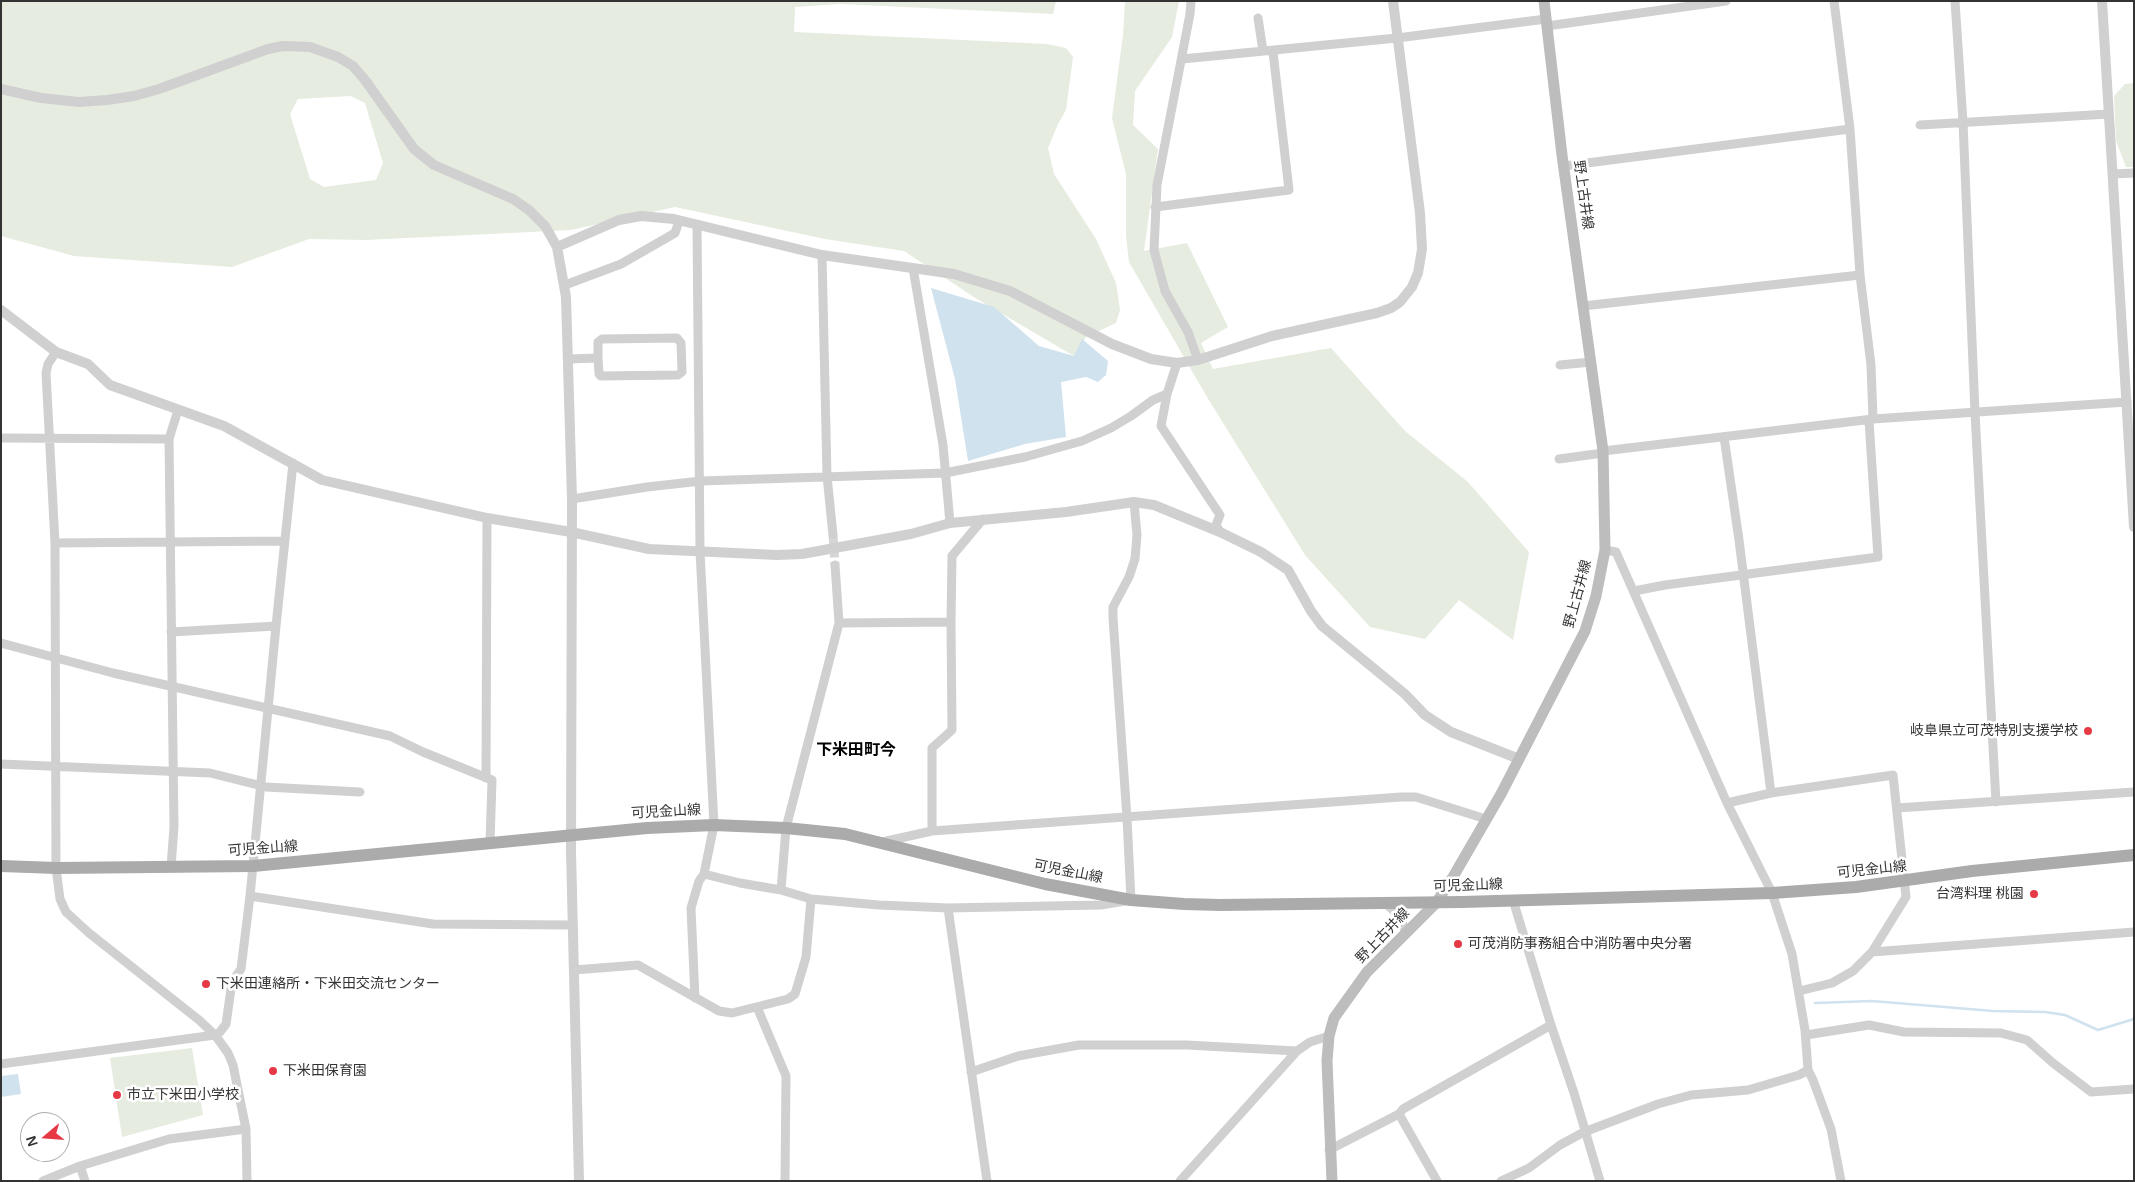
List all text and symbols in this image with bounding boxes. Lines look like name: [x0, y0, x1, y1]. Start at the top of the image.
street label: 野上古井線: [1570, 159, 1596, 231]
street label: 野上古井線: [1561, 558, 1595, 630]
place label: 岐阜県立可茂特別支援学校: [1910, 723, 2078, 739]
marker: 岐阜県立可茂特別支援学校: [2082, 725, 2094, 737]
district label: 下米田町今: [816, 741, 896, 761]
street label: 可児金山線: [631, 802, 701, 822]
street label: 可児金山線: [227, 838, 299, 860]
street label: 可児金山線: [1032, 857, 1104, 887]
street label: 可児金山線: [1836, 858, 1908, 882]
street label: 可児金山線: [1433, 876, 1503, 896]
place label: 台湾料理 桃園: [1936, 886, 2024, 902]
marker: 台湾料理 桃園: [2028, 888, 2040, 900]
street label: 野上古井線: [1353, 905, 1413, 967]
place label: 可茂消防事務組合中消防署中央分署: [1468, 936, 1692, 952]
marker: 可茂消防事務組合中消防署中央分署: [1452, 938, 1464, 950]
place label: 下米田連絡所・下米田交流センター: [216, 976, 440, 992]
marker: 下米田連絡所・下米田交流センター: [200, 978, 212, 990]
place label: 下米田保育園: [283, 1063, 367, 1079]
marker: 下米田保育園: [267, 1065, 279, 1077]
place label: 市立下米田小学校: [127, 1087, 239, 1103]
marker: 市立下米田小学校: [111, 1089, 123, 1101]
north arrow: [20, 1112, 70, 1162]
text: N: [23, 1134, 41, 1149]

